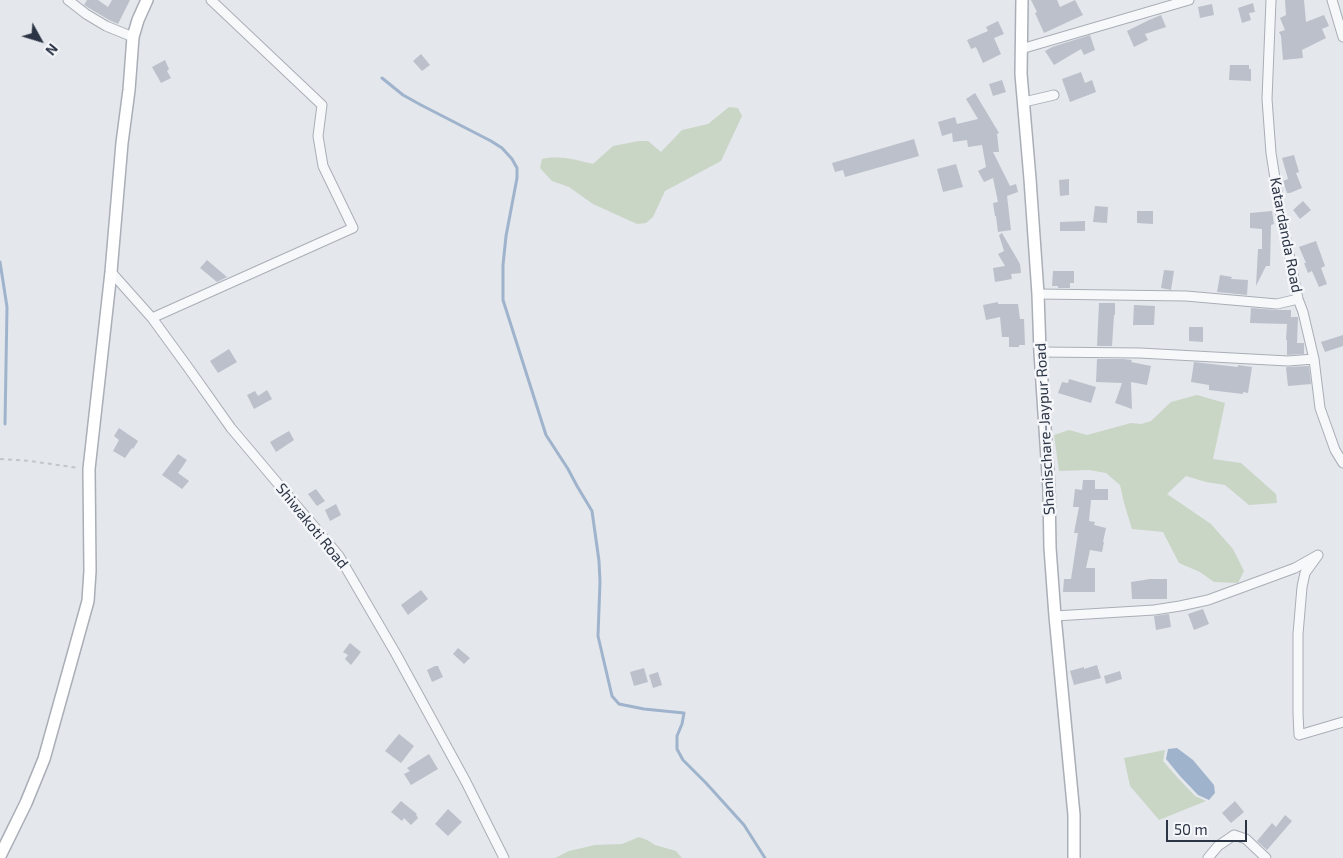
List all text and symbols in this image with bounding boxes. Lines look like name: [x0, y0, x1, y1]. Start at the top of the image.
north arrow: [15, 15, 65, 65]
text: N: [42, 40, 62, 59]
street label: Katardanda Road: [1266, 176, 1306, 294]
street label: Shanischare-Jaypur Road: [1032, 343, 1058, 515]
street label: Shiwakoti Road: [272, 480, 352, 572]
scale bar: [1168, 810, 1249, 842]
text: 50 m: [1174, 820, 1208, 838]

